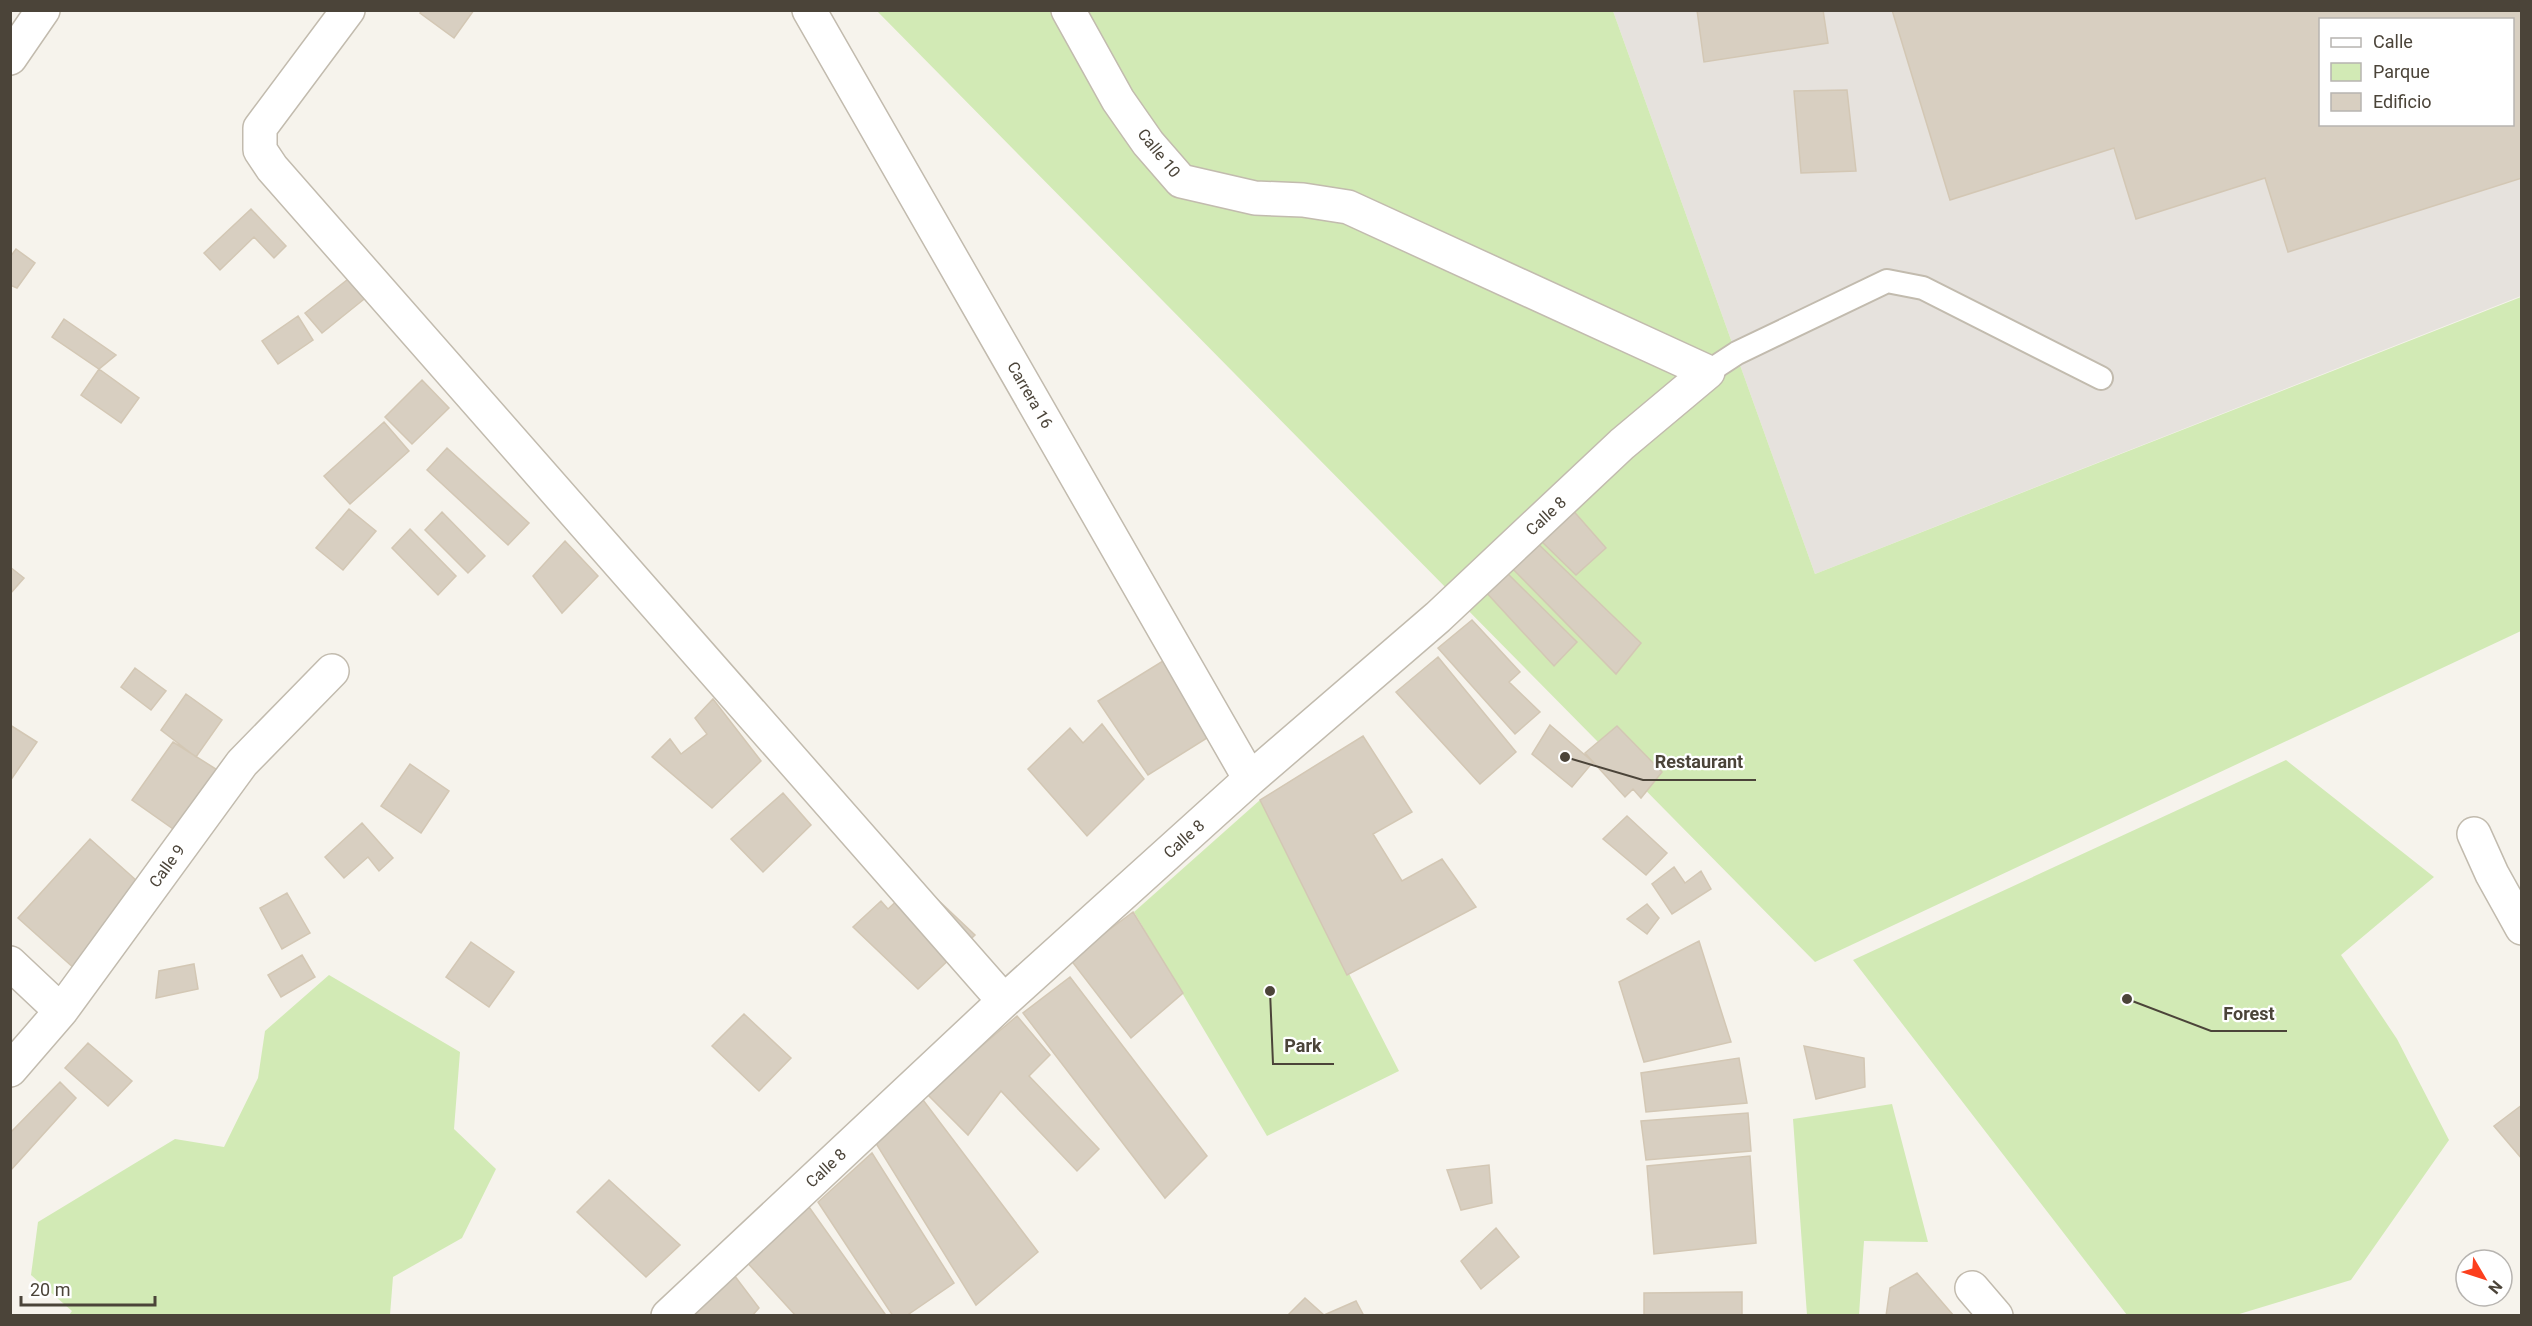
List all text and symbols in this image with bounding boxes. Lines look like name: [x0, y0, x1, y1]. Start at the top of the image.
legend: [2319, 18, 2514, 126]
text: Calle: [2373, 31, 2413, 52]
text: Parque: [2373, 61, 2430, 82]
text: Edificio: [2373, 91, 2432, 112]
street label: Calle 10: [1134, 125, 1184, 181]
street label: Carrera 16: [1003, 358, 1057, 432]
street label: Calle 8: [1522, 493, 1570, 539]
callout: Restaurant: [1643, 744, 1756, 780]
text: Restaurant: [1655, 751, 1743, 772]
street label: Calle 8: [1160, 816, 1208, 862]
street label: Calle 9: [145, 841, 189, 891]
callout: Forest: [2211, 995, 2287, 1031]
text: Forest: [2223, 1003, 2275, 1024]
callout: Park: [1273, 1028, 1334, 1064]
text: Park: [1284, 1035, 1322, 1056]
street label: Calle 8: [802, 1145, 850, 1191]
north arrow: [2454, 1248, 2514, 1308]
scale bar: [21, 1269, 154, 1307]
text: N: [2484, 1277, 2506, 1297]
text: 20 m: [30, 1279, 70, 1300]

